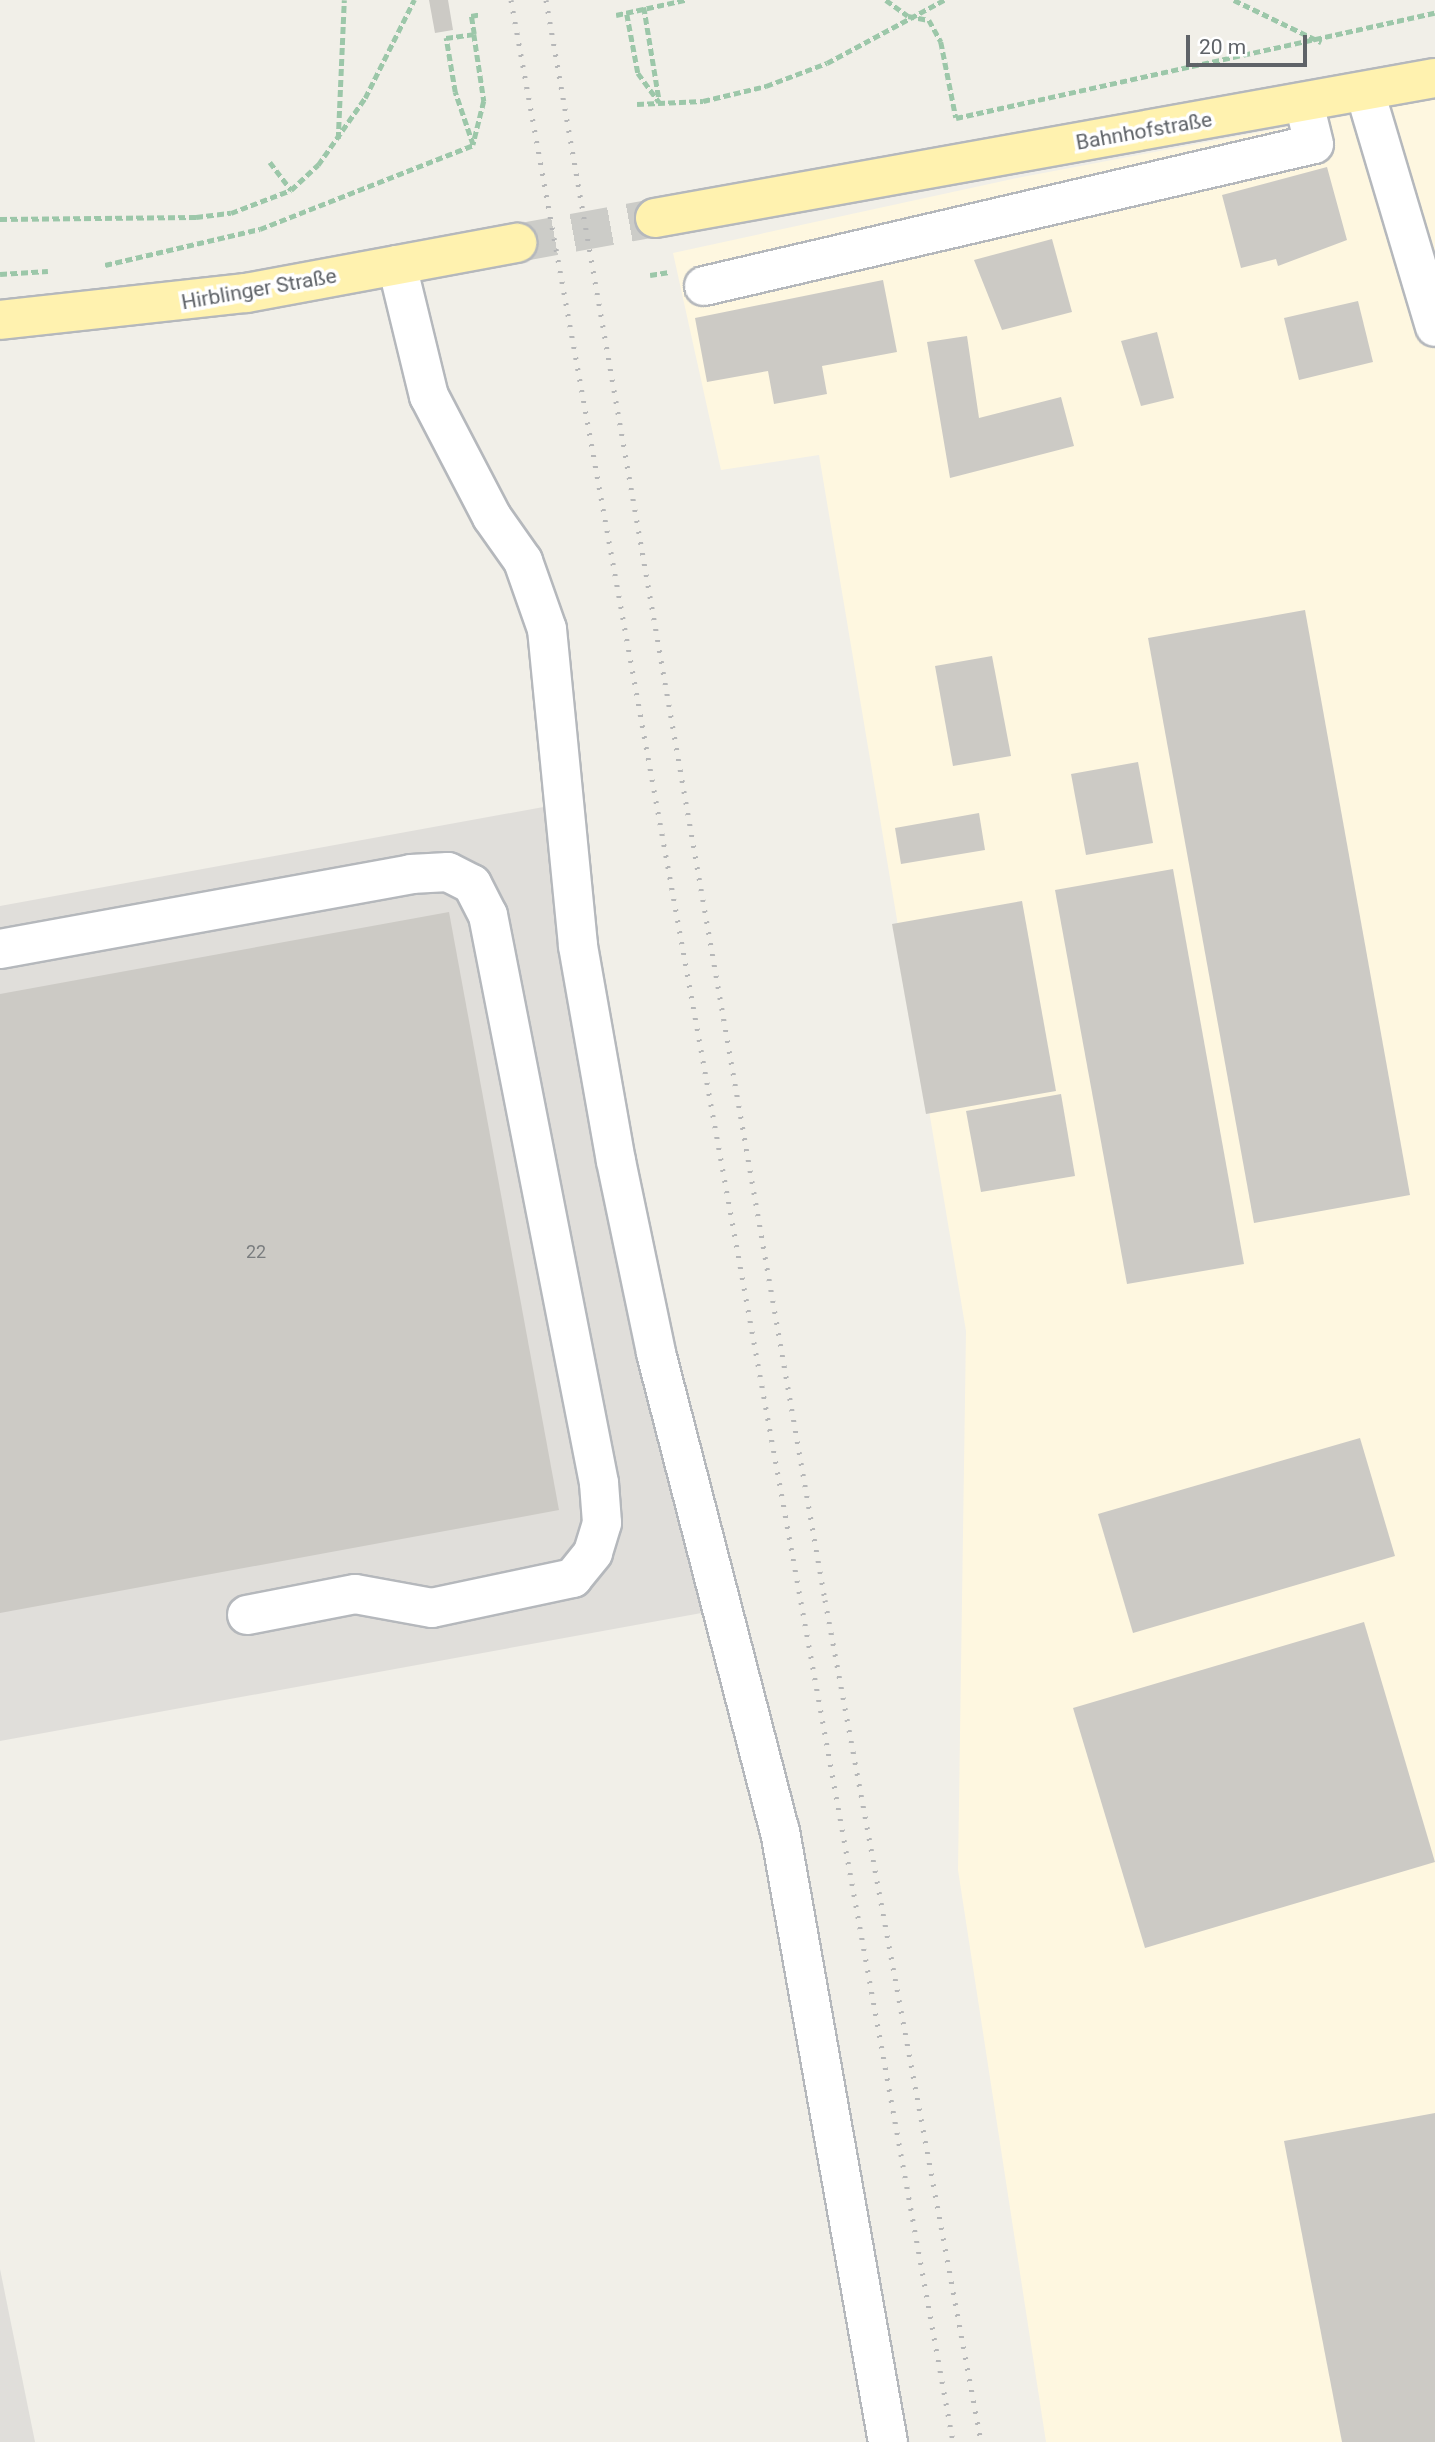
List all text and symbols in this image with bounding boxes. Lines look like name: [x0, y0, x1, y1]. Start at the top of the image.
scale bar: [1190, 21, 1311, 65]
text: 20 m: [1199, 35, 1246, 59]
street label: Bahnhofstraße: [1074, 107, 1214, 155]
street label: Hirblinger Straße: [179, 263, 339, 315]
house number: 22: [246, 1241, 266, 1263]

